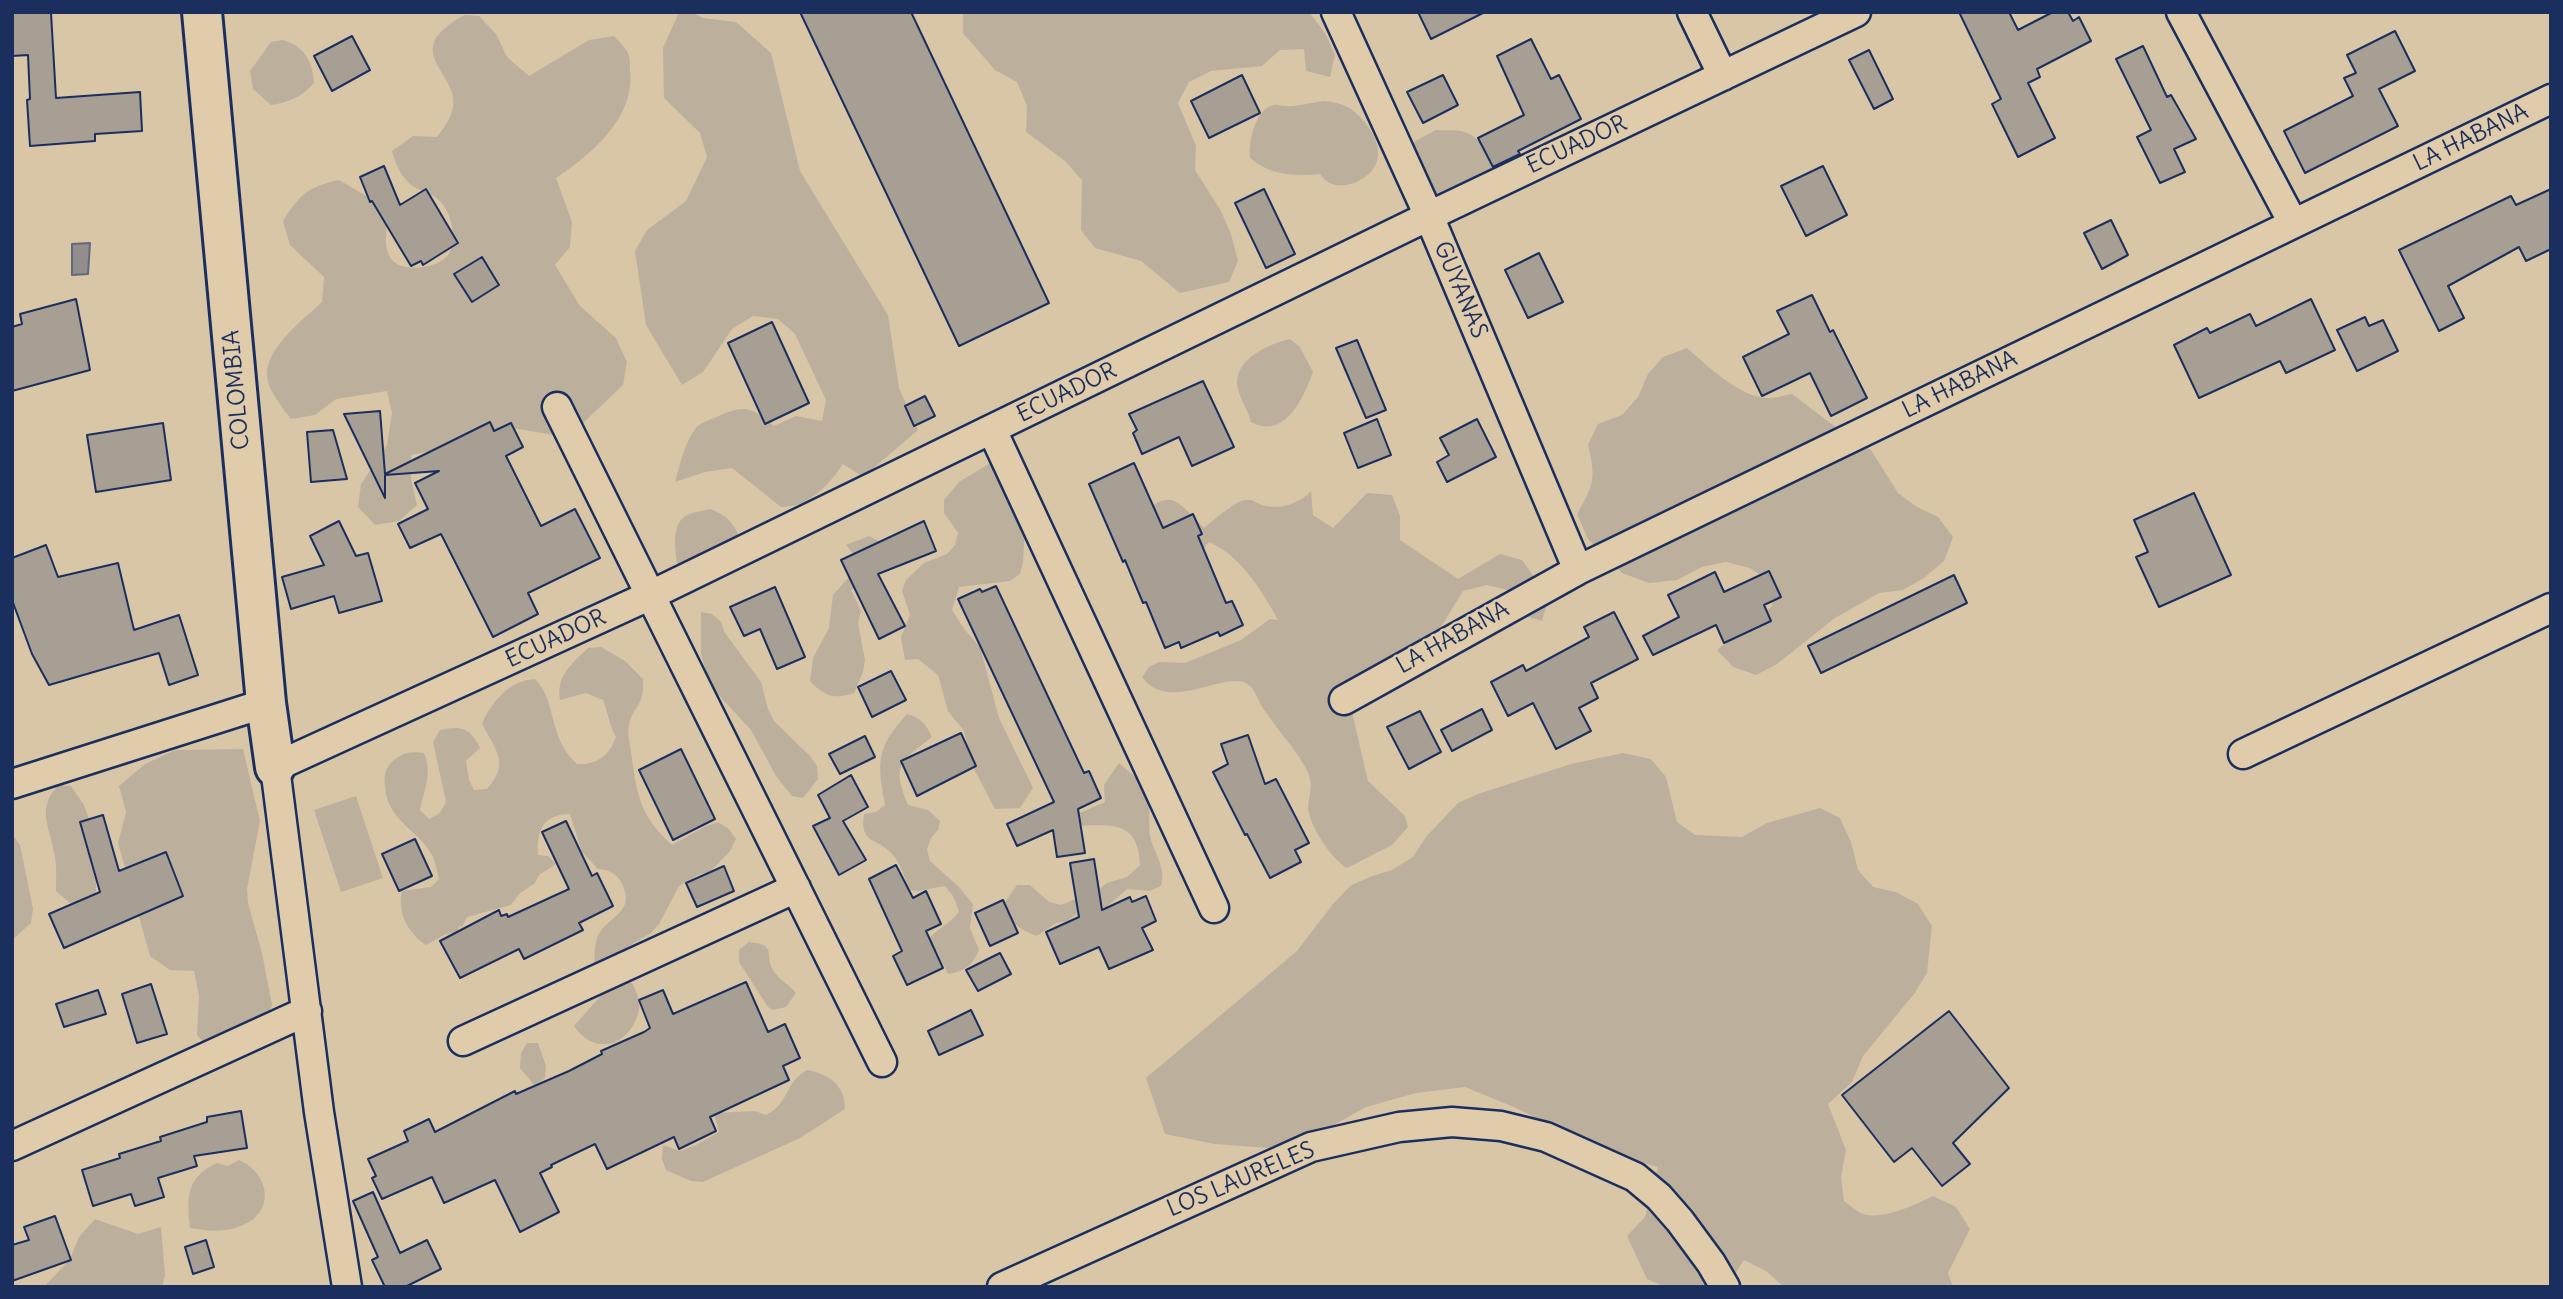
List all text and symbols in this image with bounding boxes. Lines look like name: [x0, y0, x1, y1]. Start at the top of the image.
street label: LA HABANA: [2409, 98, 2533, 178]
street label: ECUADOR: [1522, 110, 1632, 180]
street label: GUYANAS: [1427, 238, 1493, 342]
street label: COLOMBIA: [218, 329, 256, 451]
street label: LA HABANA: [1898, 345, 2022, 425]
street label: ECUADOR: [1013, 357, 1121, 429]
street label: LA HABANA: [1392, 596, 1514, 680]
street label: ECUADOR: [501, 604, 611, 674]
street label: LOS LAURELES: [1163, 1137, 1319, 1223]

